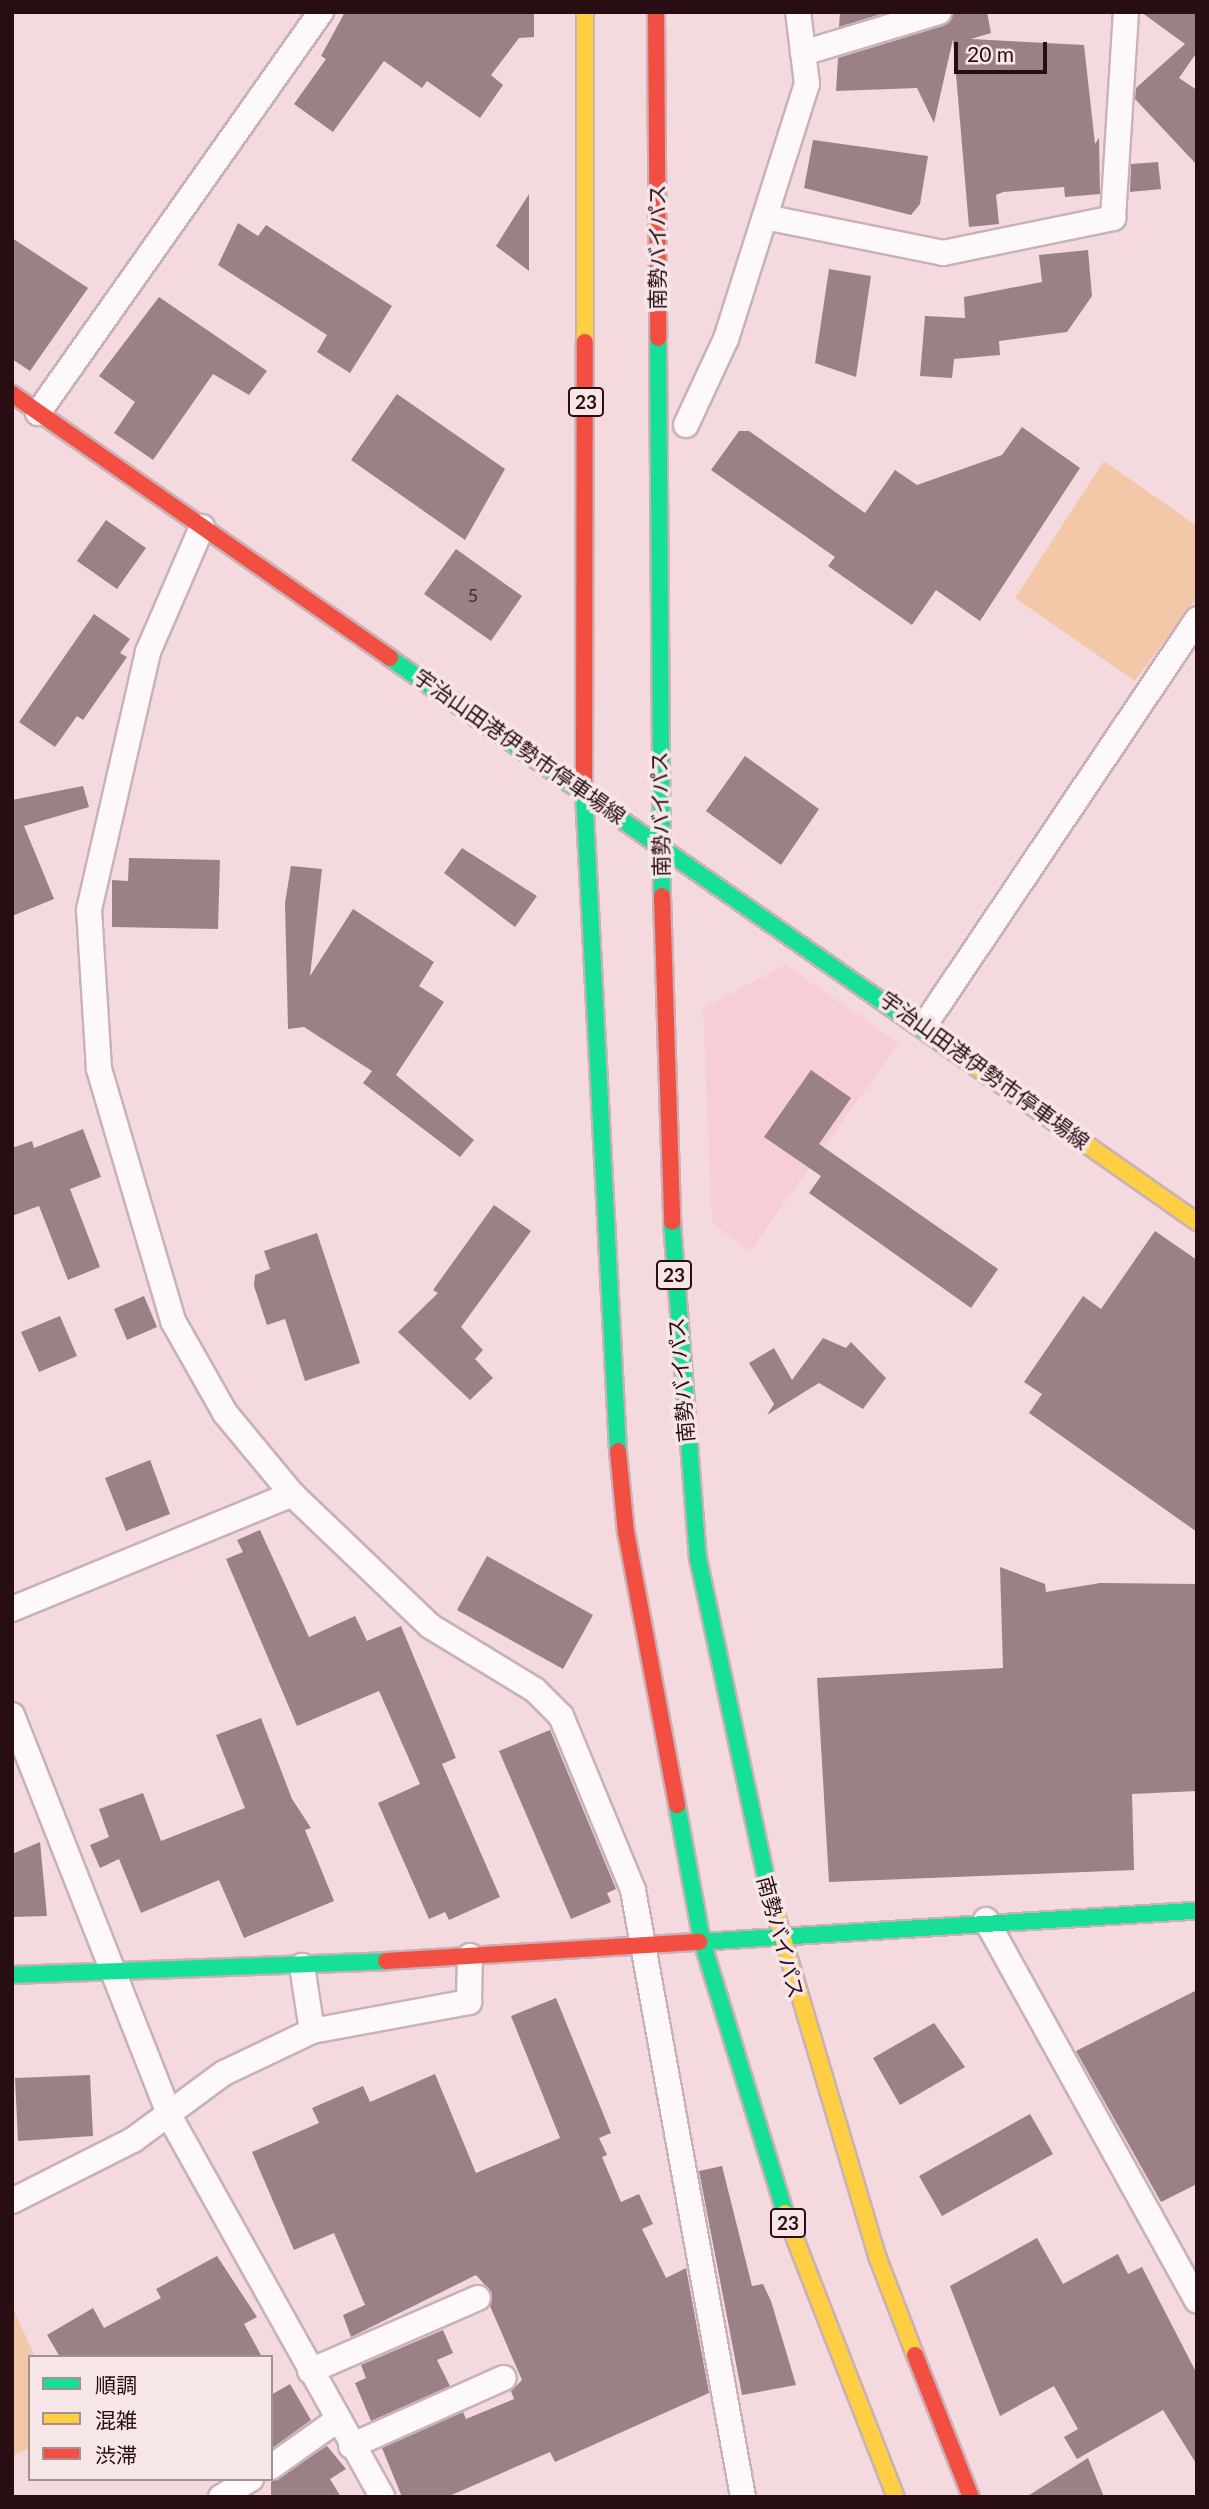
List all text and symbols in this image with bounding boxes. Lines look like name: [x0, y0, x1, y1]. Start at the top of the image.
scale bar: [957, 28, 1050, 72]
text: 20 m: [967, 41, 1014, 66]
street label: 南勢バイパス: [644, 184, 670, 310]
road number: 23: [567, 386, 605, 418]
house number: 5: [468, 584, 478, 606]
street label: 宇治山田港伊勢市停車場線: [410, 663, 630, 829]
street label: 南勢バイパス: [646, 751, 674, 877]
street label: 宇治山田港伊勢市停車場線: [876, 986, 1094, 1154]
road number: 23: [655, 1260, 693, 1290]
street label: 南勢バイパス: [663, 1316, 699, 1444]
street label: 南勢バイパス: [753, 1873, 809, 2001]
road number: 23: [769, 2208, 807, 2238]
legend: [28, 2355, 273, 2481]
text: 順調: [95, 2372, 137, 2397]
text: 混雑: [95, 2407, 137, 2432]
text: 渋滞: [95, 2442, 137, 2467]

